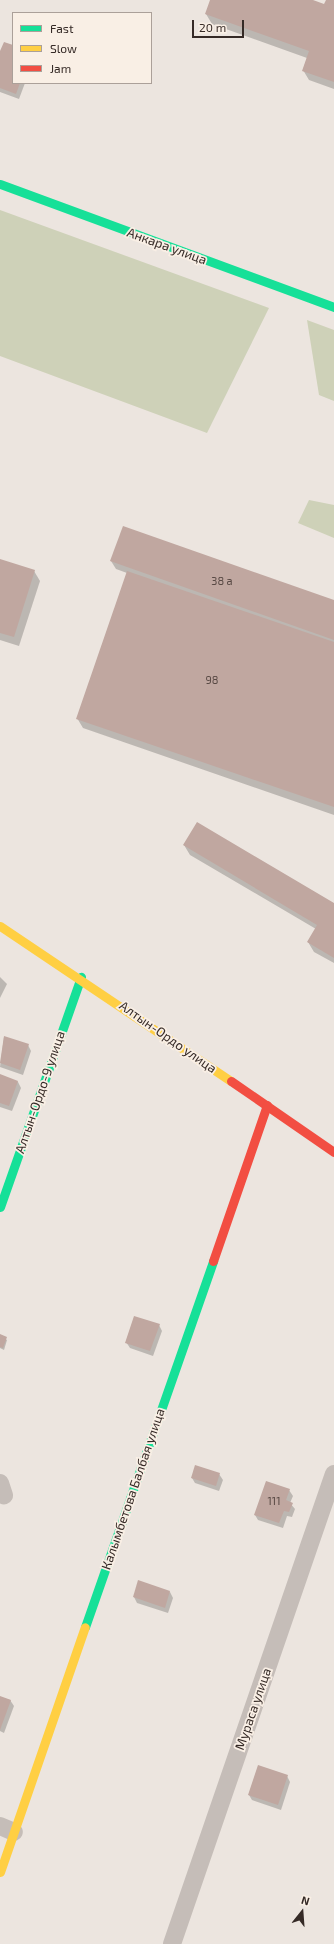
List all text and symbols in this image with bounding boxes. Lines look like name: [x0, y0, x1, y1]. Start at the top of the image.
legend: [12, 12, 152, 84]
scale bar: [194, 12, 246, 38]
text: 20 m: [199, 20, 226, 34]
text: Fast: [50, 21, 73, 35]
text: Slow: [50, 41, 77, 55]
text: Jam: [50, 61, 71, 75]
street label: Анкара улица: [125, 224, 209, 268]
house number: 38 а: [211, 574, 233, 588]
house number: 98: [206, 673, 218, 687]
street label: Алтын-Ордо улица: [116, 998, 220, 1076]
street label: Алтын-Ордо-9 улица: [12, 1029, 68, 1155]
street label: Калымбетова Балбая улица: [98, 1406, 168, 1572]
house number: 111: [267, 1494, 281, 1508]
street label: Мураса улица: [232, 1666, 274, 1752]
north arrow: [282, 1892, 322, 1932]
text: N: [300, 1893, 311, 1907]

